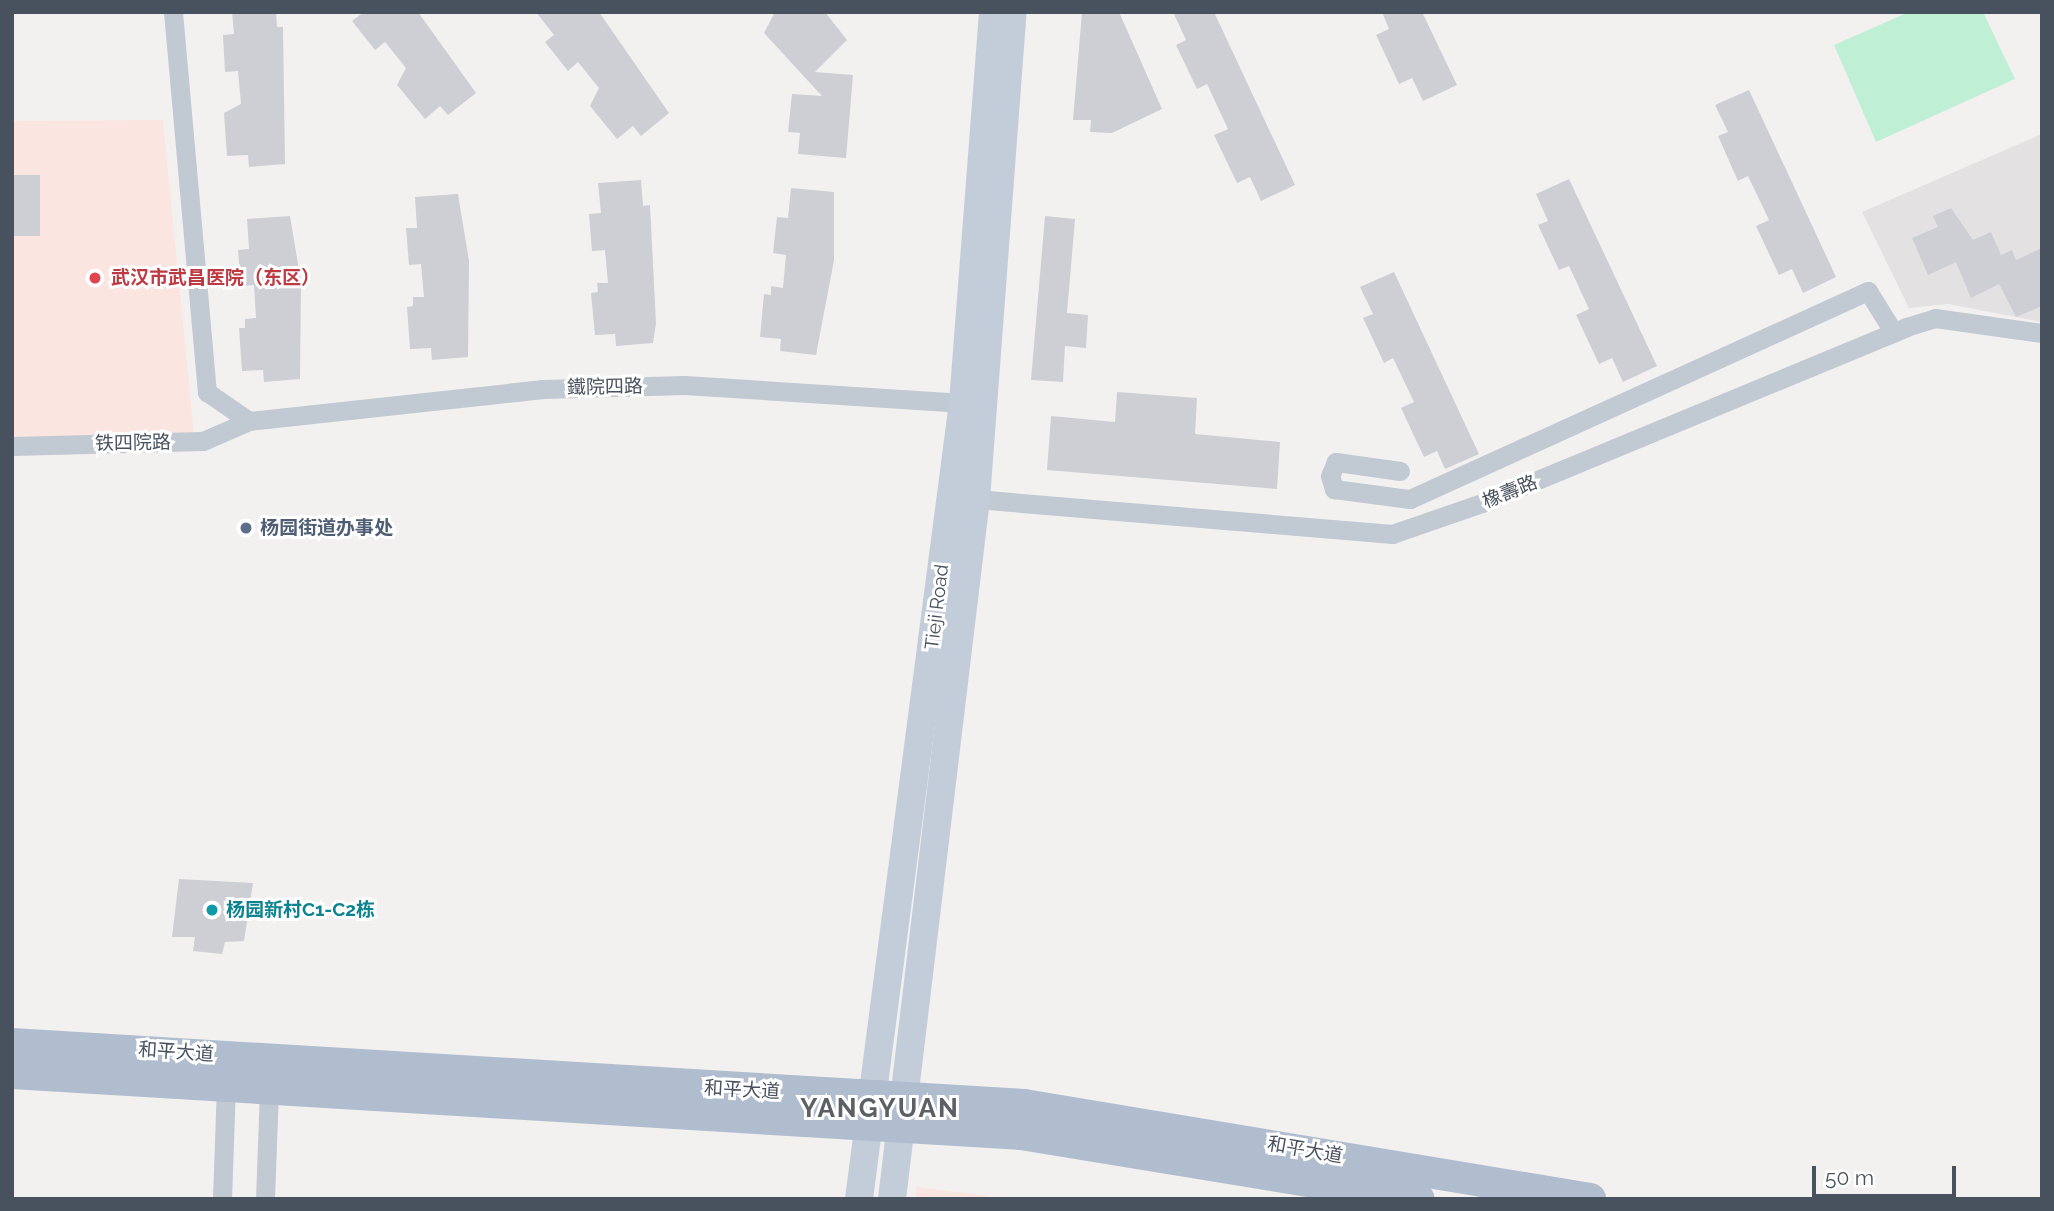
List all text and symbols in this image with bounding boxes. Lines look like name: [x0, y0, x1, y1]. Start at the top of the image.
place label: 武汉市武昌医院（东区）: [111, 267, 320, 289]
marker: 武汉市武昌医院（东区）: [85, 268, 105, 288]
street label: 鐵院四路: [567, 375, 643, 399]
street label: 铁四院路: [95, 431, 171, 455]
street label: 橡壽路: [1479, 471, 1541, 513]
place label: 杨园街道办事处: [260, 517, 393, 539]
marker: 杨园街道办事处: [238, 520, 254, 536]
street label: Tieji Road: [920, 563, 954, 651]
place label: 杨园新村C1-C2栋: [226, 899, 375, 921]
marker: 杨园新村C1-C2栋: [204, 902, 220, 918]
street label: 和平大道: [137, 1038, 215, 1066]
street label: 和平大道: [703, 1077, 781, 1103]
district label: YANGYUAN: [801, 1093, 959, 1125]
street label: 和平大道: [1266, 1132, 1344, 1168]
scale bar: [1816, 1152, 1960, 1196]
text: 50 m: [1825, 1165, 1874, 1190]

